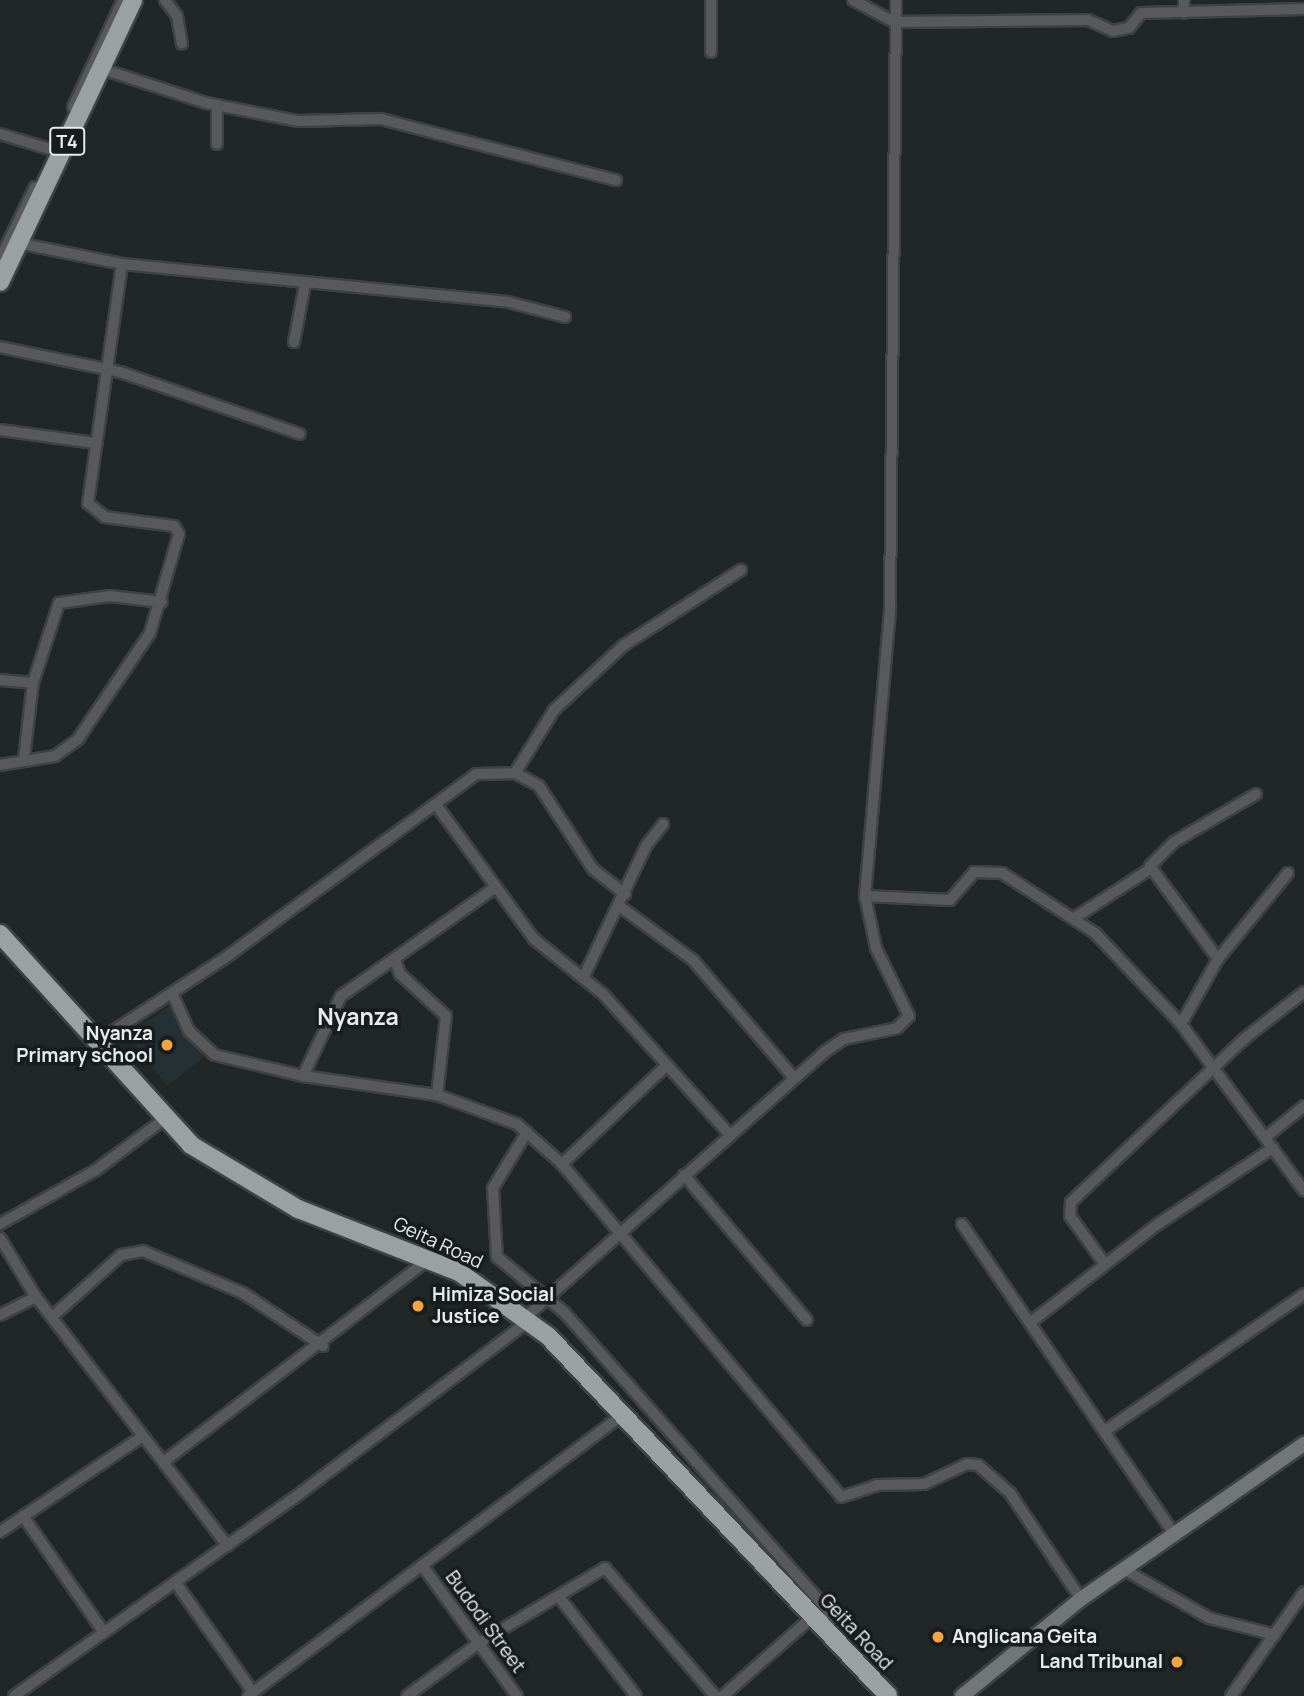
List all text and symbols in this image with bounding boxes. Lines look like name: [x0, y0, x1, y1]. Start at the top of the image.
road number: T4: [48, 126, 86, 156]
district label: Nyanza: [317, 1002, 399, 1030]
place label: Nyanza Primary school: [16, 1023, 153, 1067]
marker: Nyanza Primary school: [159, 1037, 175, 1053]
street label: Geita Road: [390, 1212, 486, 1274]
place label: Himiza Social Justice: [432, 1284, 554, 1328]
marker: Himiza Social Justice: [410, 1298, 426, 1314]
street label: Budodi Street: [440, 1566, 530, 1678]
street label: Geita Road: [815, 1589, 897, 1675]
place label: Anglicana Geita: [952, 1626, 1097, 1648]
marker: Anglicana Geita: [930, 1629, 946, 1645]
place label: Land Tribunal: [1039, 1651, 1163, 1673]
marker: Land Tribunal: [1169, 1654, 1185, 1670]

